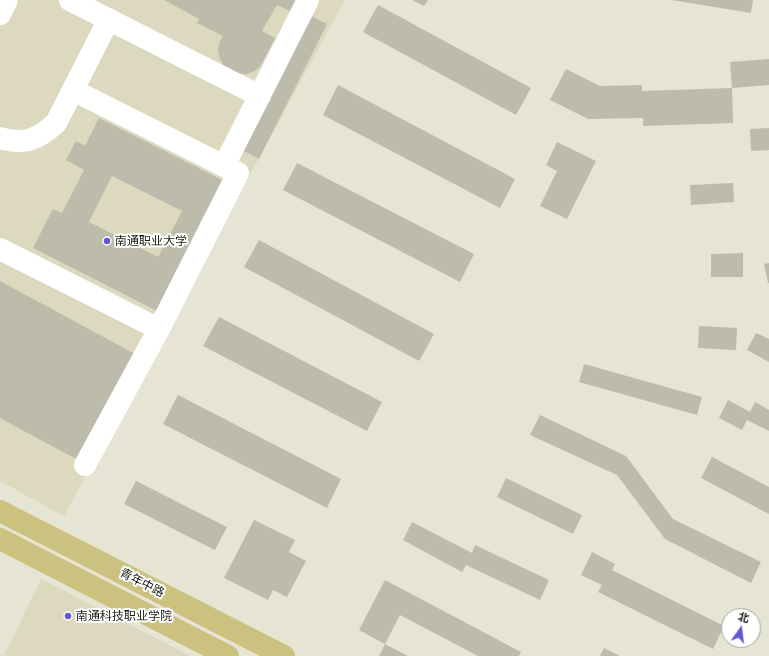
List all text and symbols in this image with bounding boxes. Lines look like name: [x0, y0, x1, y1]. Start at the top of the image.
place label: 南通职业大学: [115, 234, 187, 248]
marker: 南通职业大学: [102, 236, 112, 246]
street label: 青年中路: [117, 566, 167, 600]
north arrow: [721, 608, 761, 648]
place label: 南通科技职业学院: [76, 609, 172, 623]
text: 北: [737, 609, 751, 625]
marker: 南通科技职业学院: [63, 611, 73, 621]

